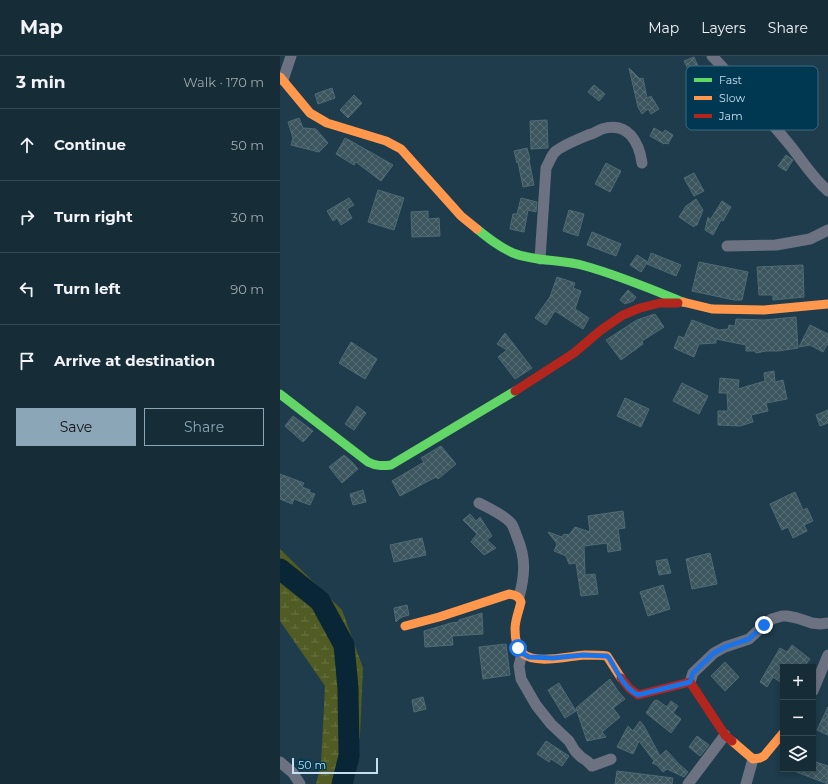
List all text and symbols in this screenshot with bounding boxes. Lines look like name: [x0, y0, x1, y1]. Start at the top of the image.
text: Map: [20, 16, 63, 39]
text: Map: [648, 19, 679, 37]
text: Layers: [701, 19, 746, 37]
text: Share: [768, 19, 808, 37]
legend: [686, 66, 818, 130]
text: 3 min: [16, 72, 66, 92]
text: Fast: [719, 73, 743, 87]
text: Walk · 170 m: [183, 74, 264, 90]
text: Slow: [719, 91, 745, 105]
text: Jam: [718, 109, 743, 123]
icon: ahead: [16, 134, 38, 156]
text: Continue: [54, 135, 126, 154]
text: 50 m: [231, 137, 264, 153]
icon: right: [16, 206, 38, 228]
text: Turn right: [54, 207, 133, 226]
text: 30 m: [231, 209, 264, 225]
icon: left: [16, 278, 38, 300]
text: Turn left: [54, 279, 121, 298]
text: 90 m: [230, 281, 264, 297]
icon: arrive: [16, 350, 38, 372]
text: Arrive at destination: [54, 351, 215, 370]
button: Save: [16, 408, 136, 446]
button: Share: [144, 408, 264, 446]
route end: [755, 616, 773, 634]
route start: [509, 639, 527, 657]
map controls: [780, 664, 816, 772]
button: +: [780, 664, 816, 700]
button: −: [780, 700, 816, 736]
button: layers: [780, 736, 816, 772]
scale bar: [292, 756, 378, 775]
text: 50 m: [298, 758, 326, 772]

